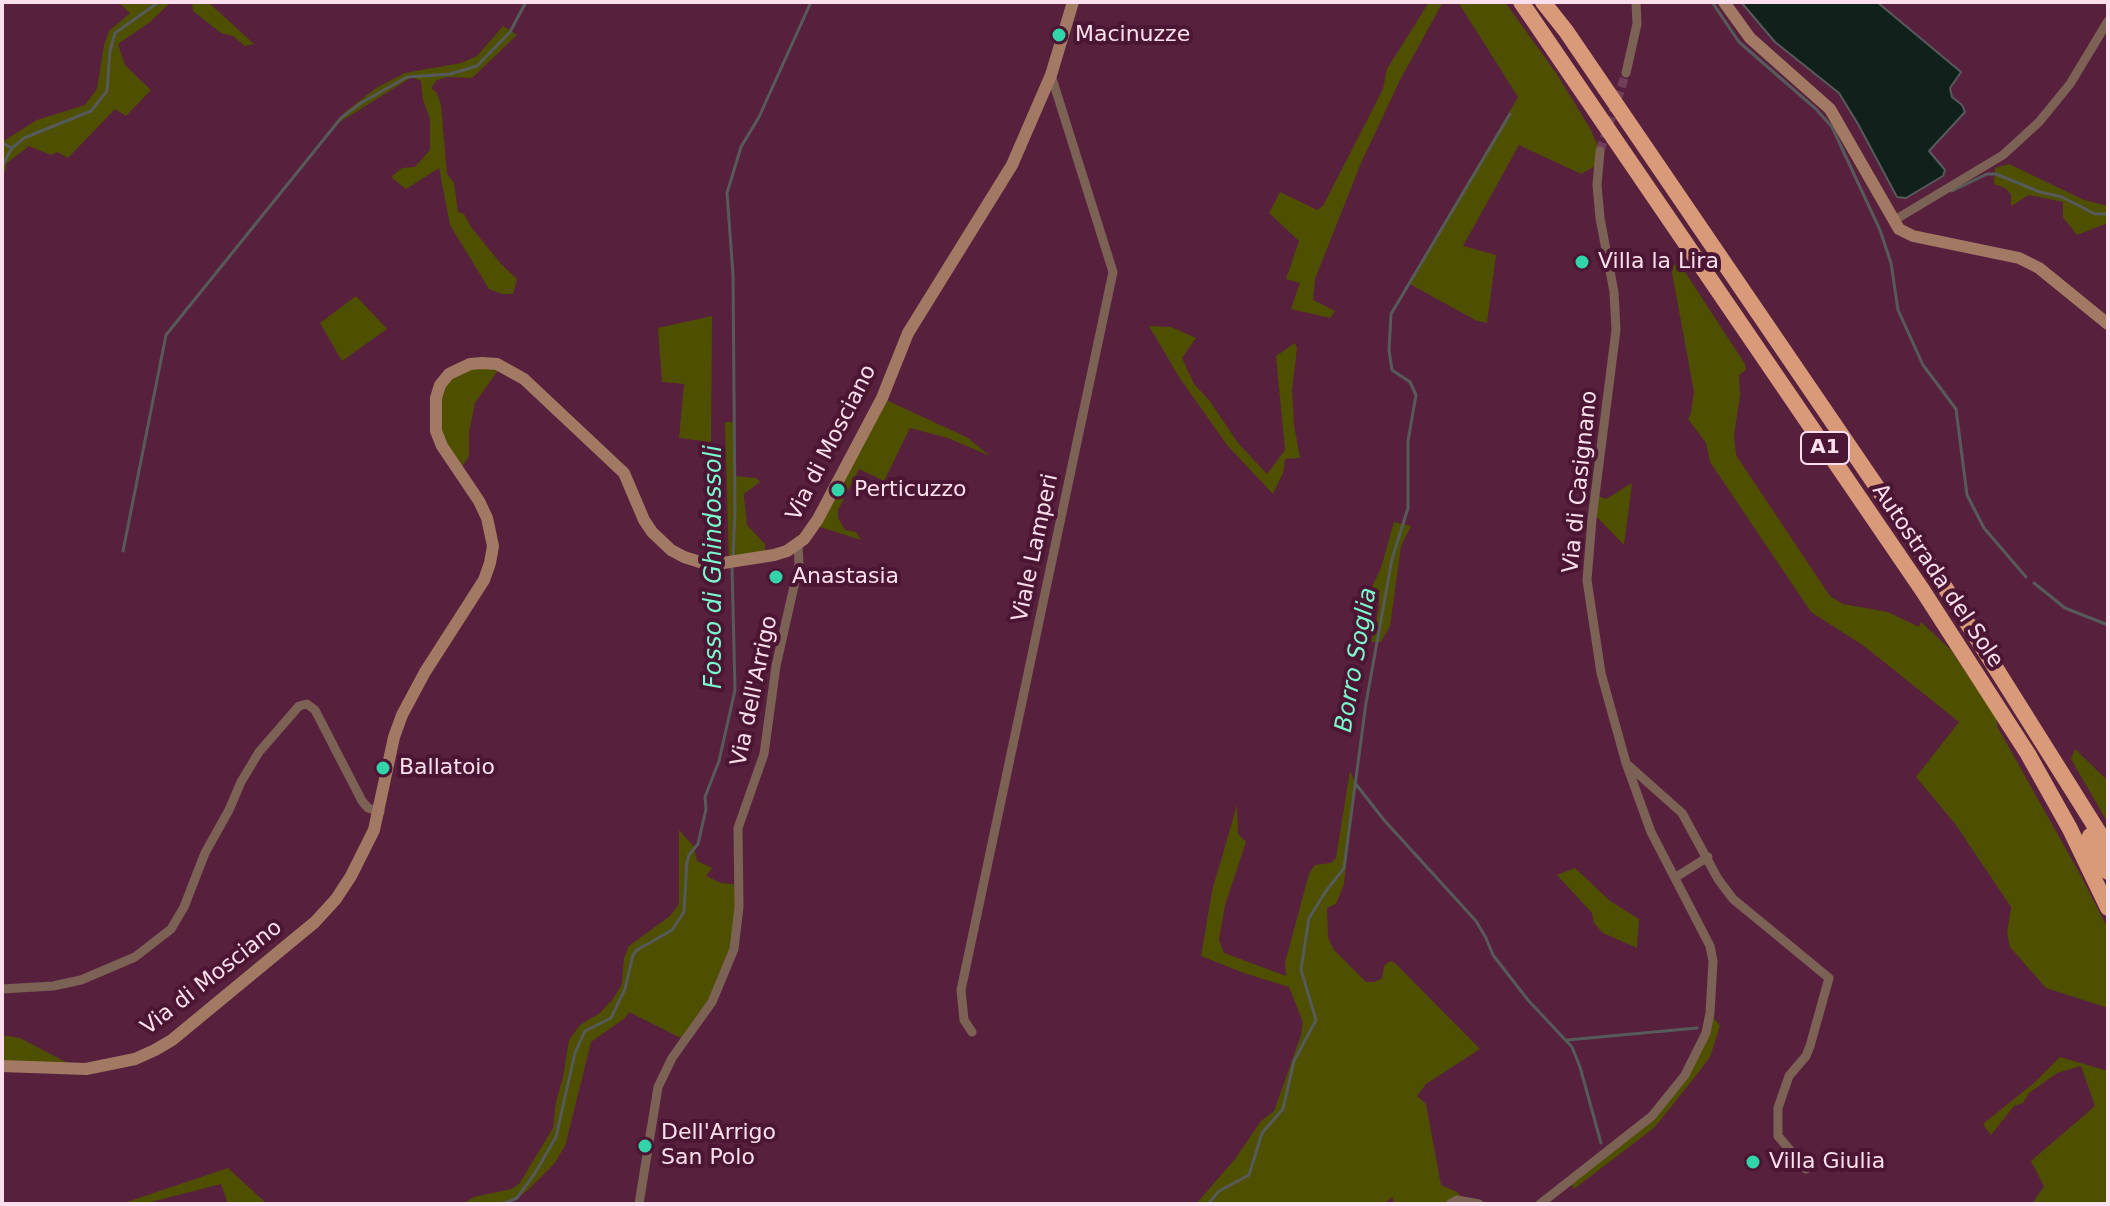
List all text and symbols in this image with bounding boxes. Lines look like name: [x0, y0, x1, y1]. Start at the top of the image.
place label: Macinuzze: [1075, 22, 1190, 48]
marker: Macinuzze: [1050, 26, 1068, 44]
place label: Villa la Lira: [1598, 249, 1719, 275]
marker: Villa la Lira: [1573, 253, 1591, 271]
street label: Via di Mosciano: [781, 361, 883, 525]
street label: Via di Casignano: [1558, 389, 1604, 575]
road number: A1: [1801, 432, 1849, 464]
water label: Fosso di Ghindossoli: [701, 445, 729, 689]
street label: Viale Lamperi: [1007, 472, 1065, 624]
place label: Perticuzzo: [854, 477, 966, 503]
street label: Autostrada del Sole: [1866, 479, 2008, 673]
marker: Perticuzzo: [829, 481, 847, 499]
place label: Anastasia: [792, 564, 899, 590]
marker: Anastasia: [767, 568, 785, 586]
water label: Borro Soglia: [1330, 585, 1384, 735]
street label: Via dell'Arrigo: [726, 613, 784, 769]
place label: Ballatoio: [399, 755, 495, 781]
marker: Ballatoio: [374, 759, 392, 777]
street label: Via di Mosciano: [136, 915, 288, 1041]
place label: Dell'Arrigo San Polo: [661, 1120, 776, 1172]
marker: Dell'Arrigo San Polo: [636, 1137, 654, 1155]
place label: Villa Giulia: [1769, 1149, 1885, 1175]
marker: Villa Giulia: [1744, 1153, 1762, 1171]

